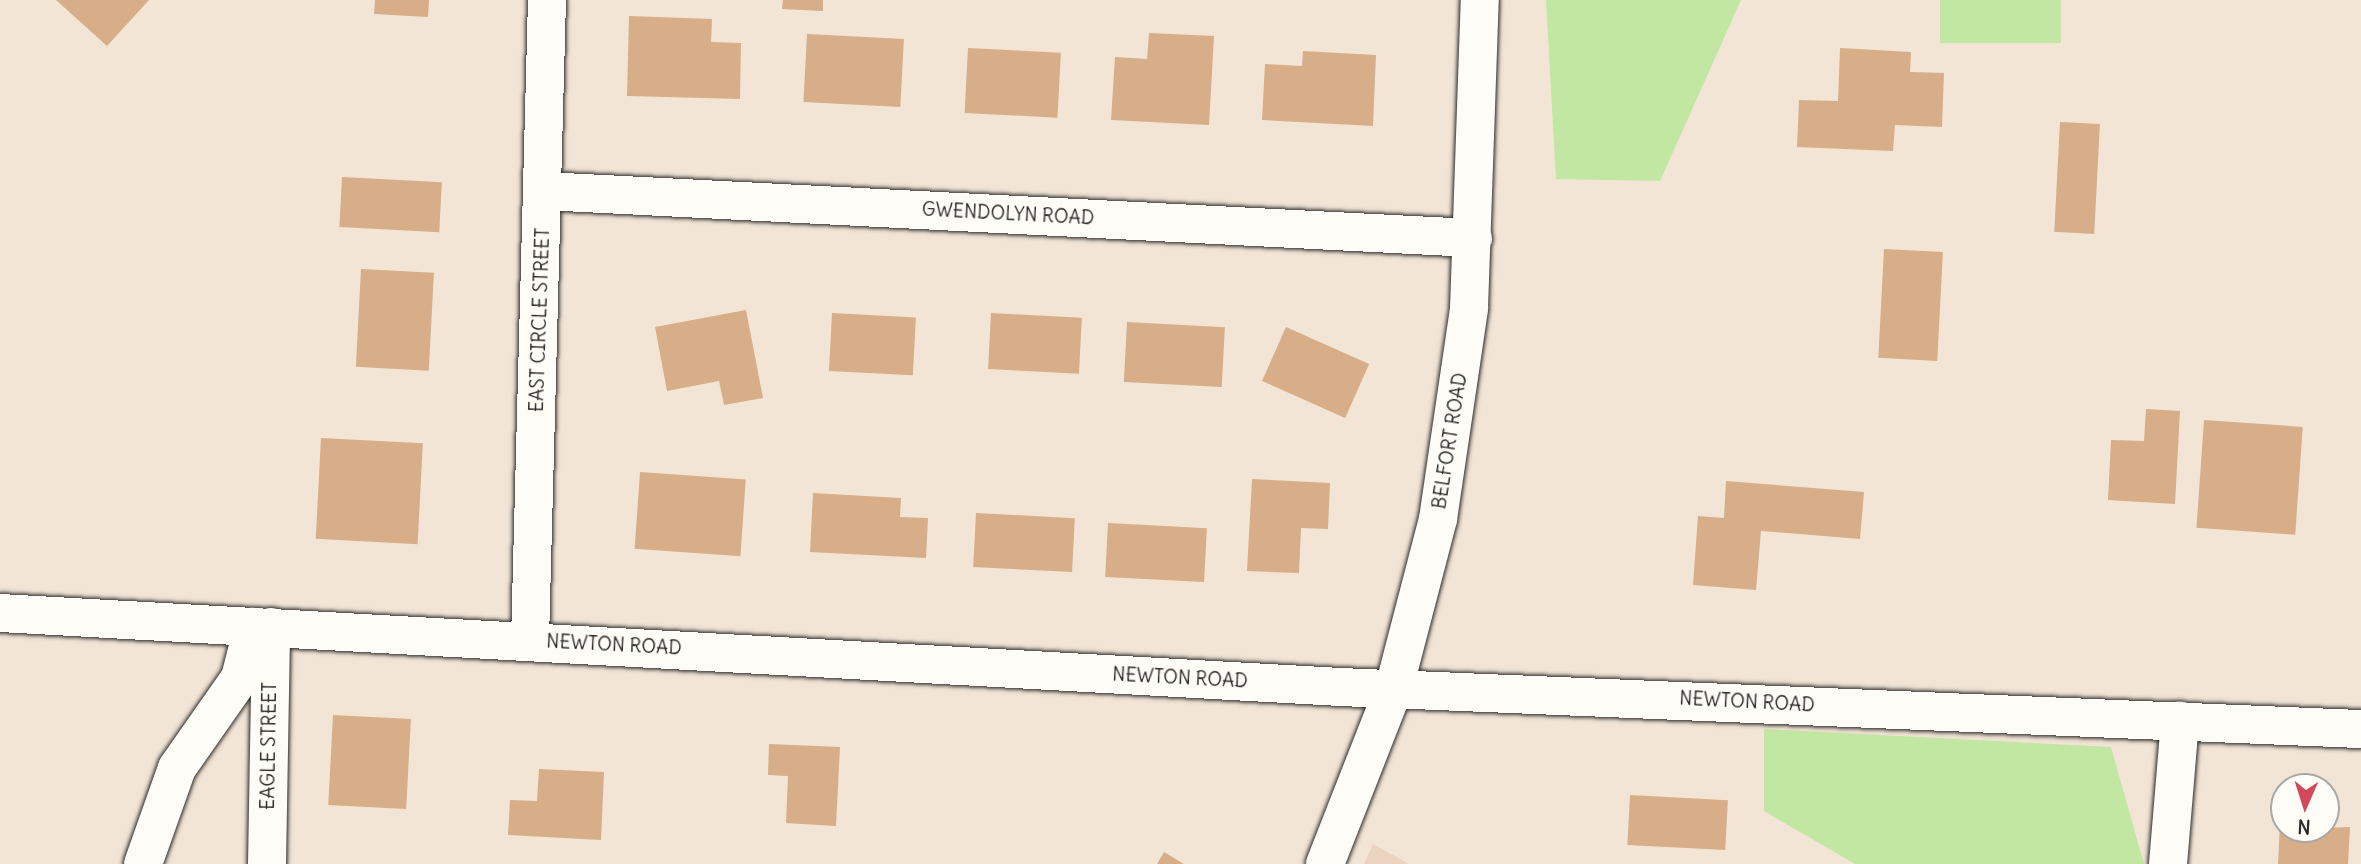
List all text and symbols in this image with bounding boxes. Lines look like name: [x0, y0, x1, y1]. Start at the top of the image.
street label: GWENDOLYN ROAD: [921, 198, 1095, 230]
street label: EAST CIRCLE STREET: [525, 227, 555, 413]
street label: BELFORT ROAD: [1428, 371, 1472, 511]
street label: NEWTON ROAD: [546, 630, 682, 660]
street label: NEWTON ROAD: [1112, 663, 1248, 693]
street label: EAGLE STREET: [256, 682, 282, 810]
street label: NEWTON ROAD: [1679, 687, 1815, 717]
north arrow: [2270, 773, 2340, 843]
text: N: [2297, 815, 2311, 839]

